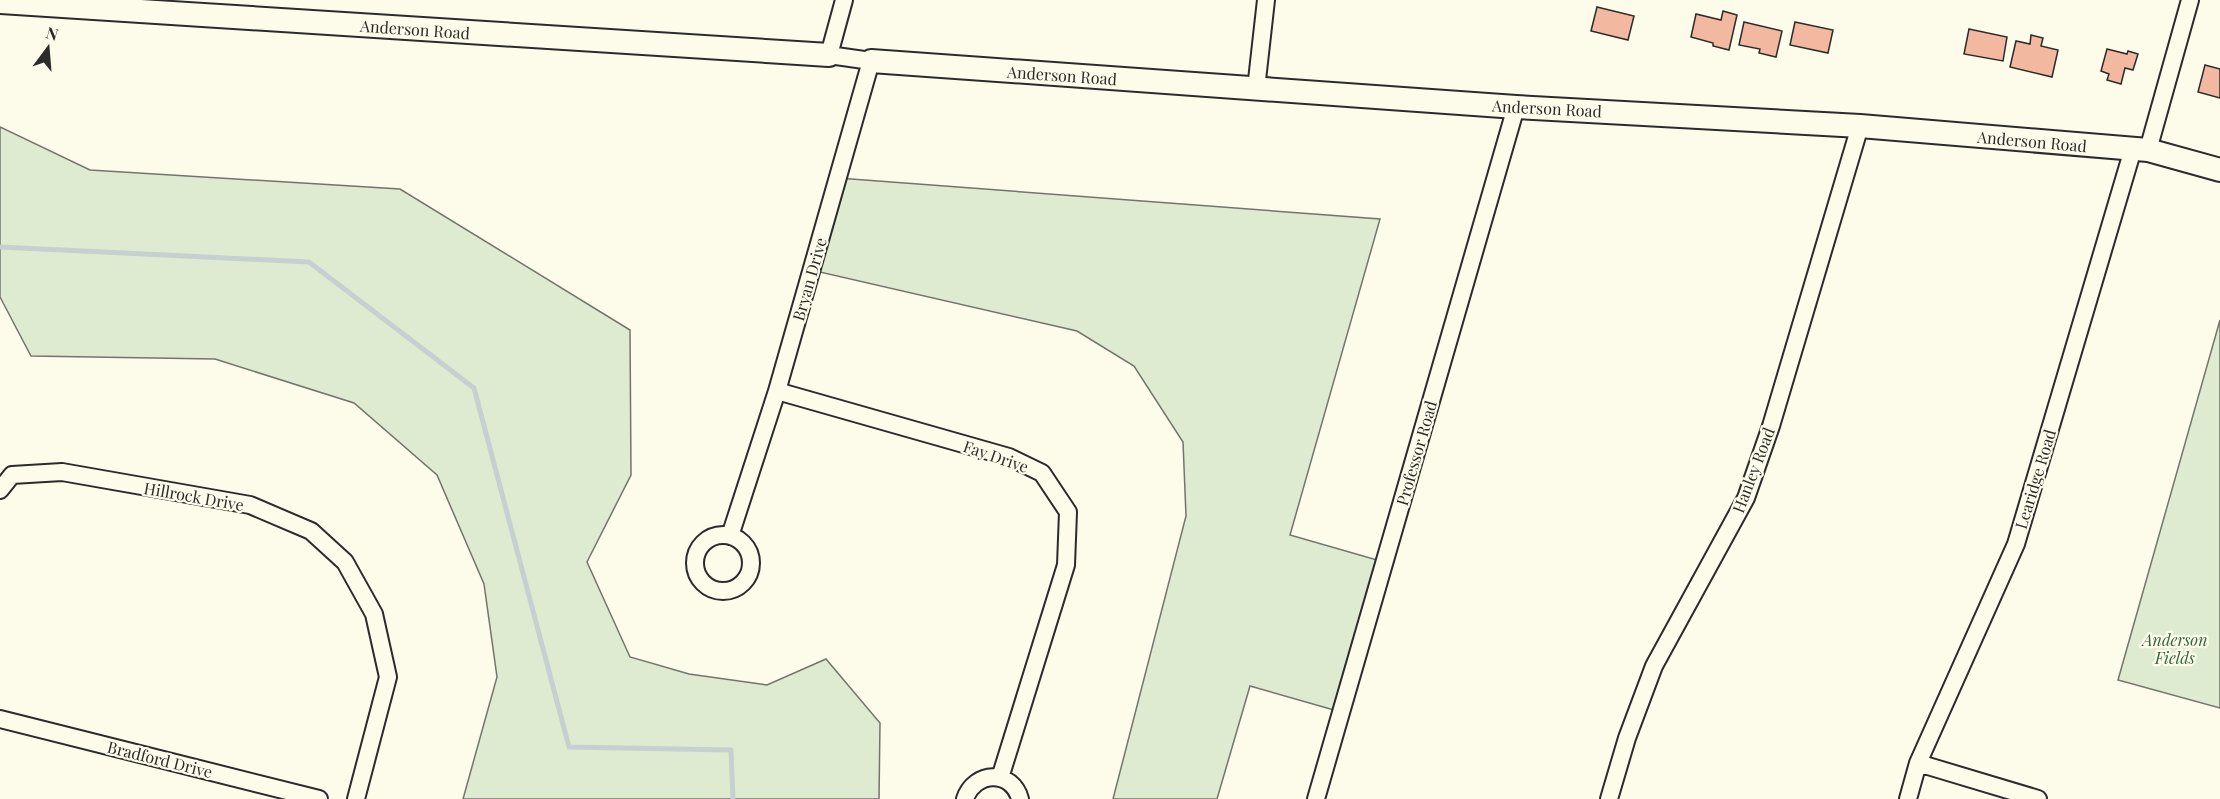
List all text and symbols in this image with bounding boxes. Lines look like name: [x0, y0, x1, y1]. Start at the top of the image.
street label: Anderson Road: [358, 15, 471, 43]
north arrow: [18, 18, 78, 78]
text: N: [44, 21, 61, 45]
street label: Anderson Road: [1005, 61, 1118, 89]
street label: Anderson Road: [1491, 95, 1602, 121]
street label: Anderson Road: [1975, 126, 2088, 156]
street label: Bryan Drive: [787, 235, 831, 323]
street label: Professor Road: [1391, 398, 1441, 508]
street label: Hanley Road: [1727, 424, 1779, 516]
street label: Learidge Road: [2010, 427, 2060, 531]
street label: Fay Drive: [961, 435, 1031, 477]
street label: Hillrock Drive: [142, 477, 246, 515]
park label: Anderson Fields: [2141, 629, 2207, 668]
street label: Bradford Drive: [105, 736, 215, 782]

